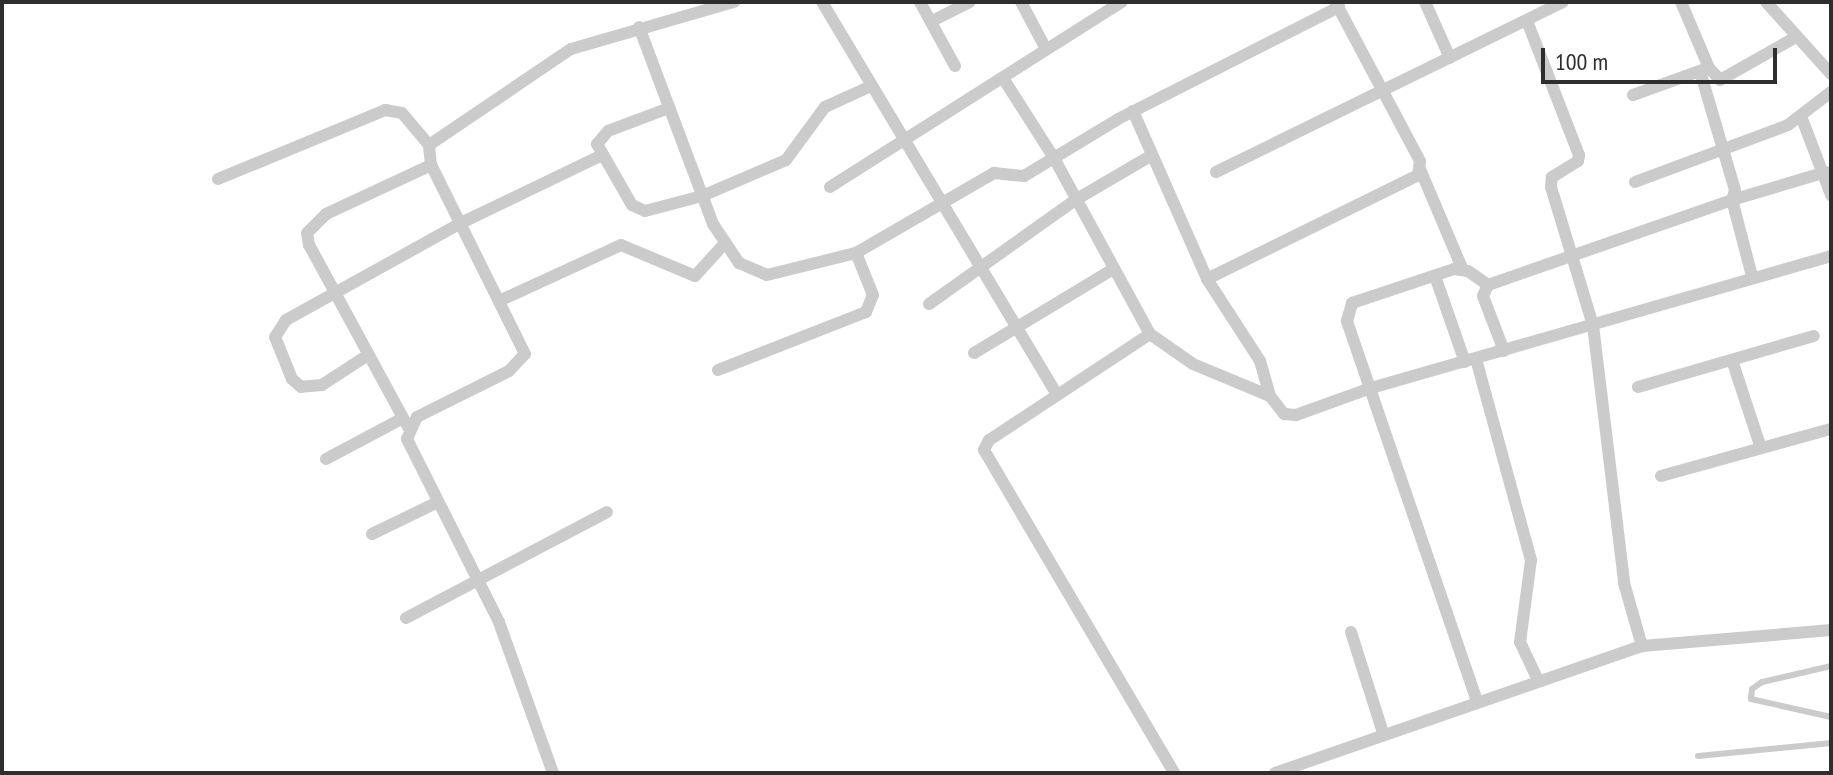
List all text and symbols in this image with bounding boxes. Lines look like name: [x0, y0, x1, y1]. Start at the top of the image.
scale bar: [1545, 32, 1781, 82]
text: 100 m: [1555, 46, 1608, 77]

